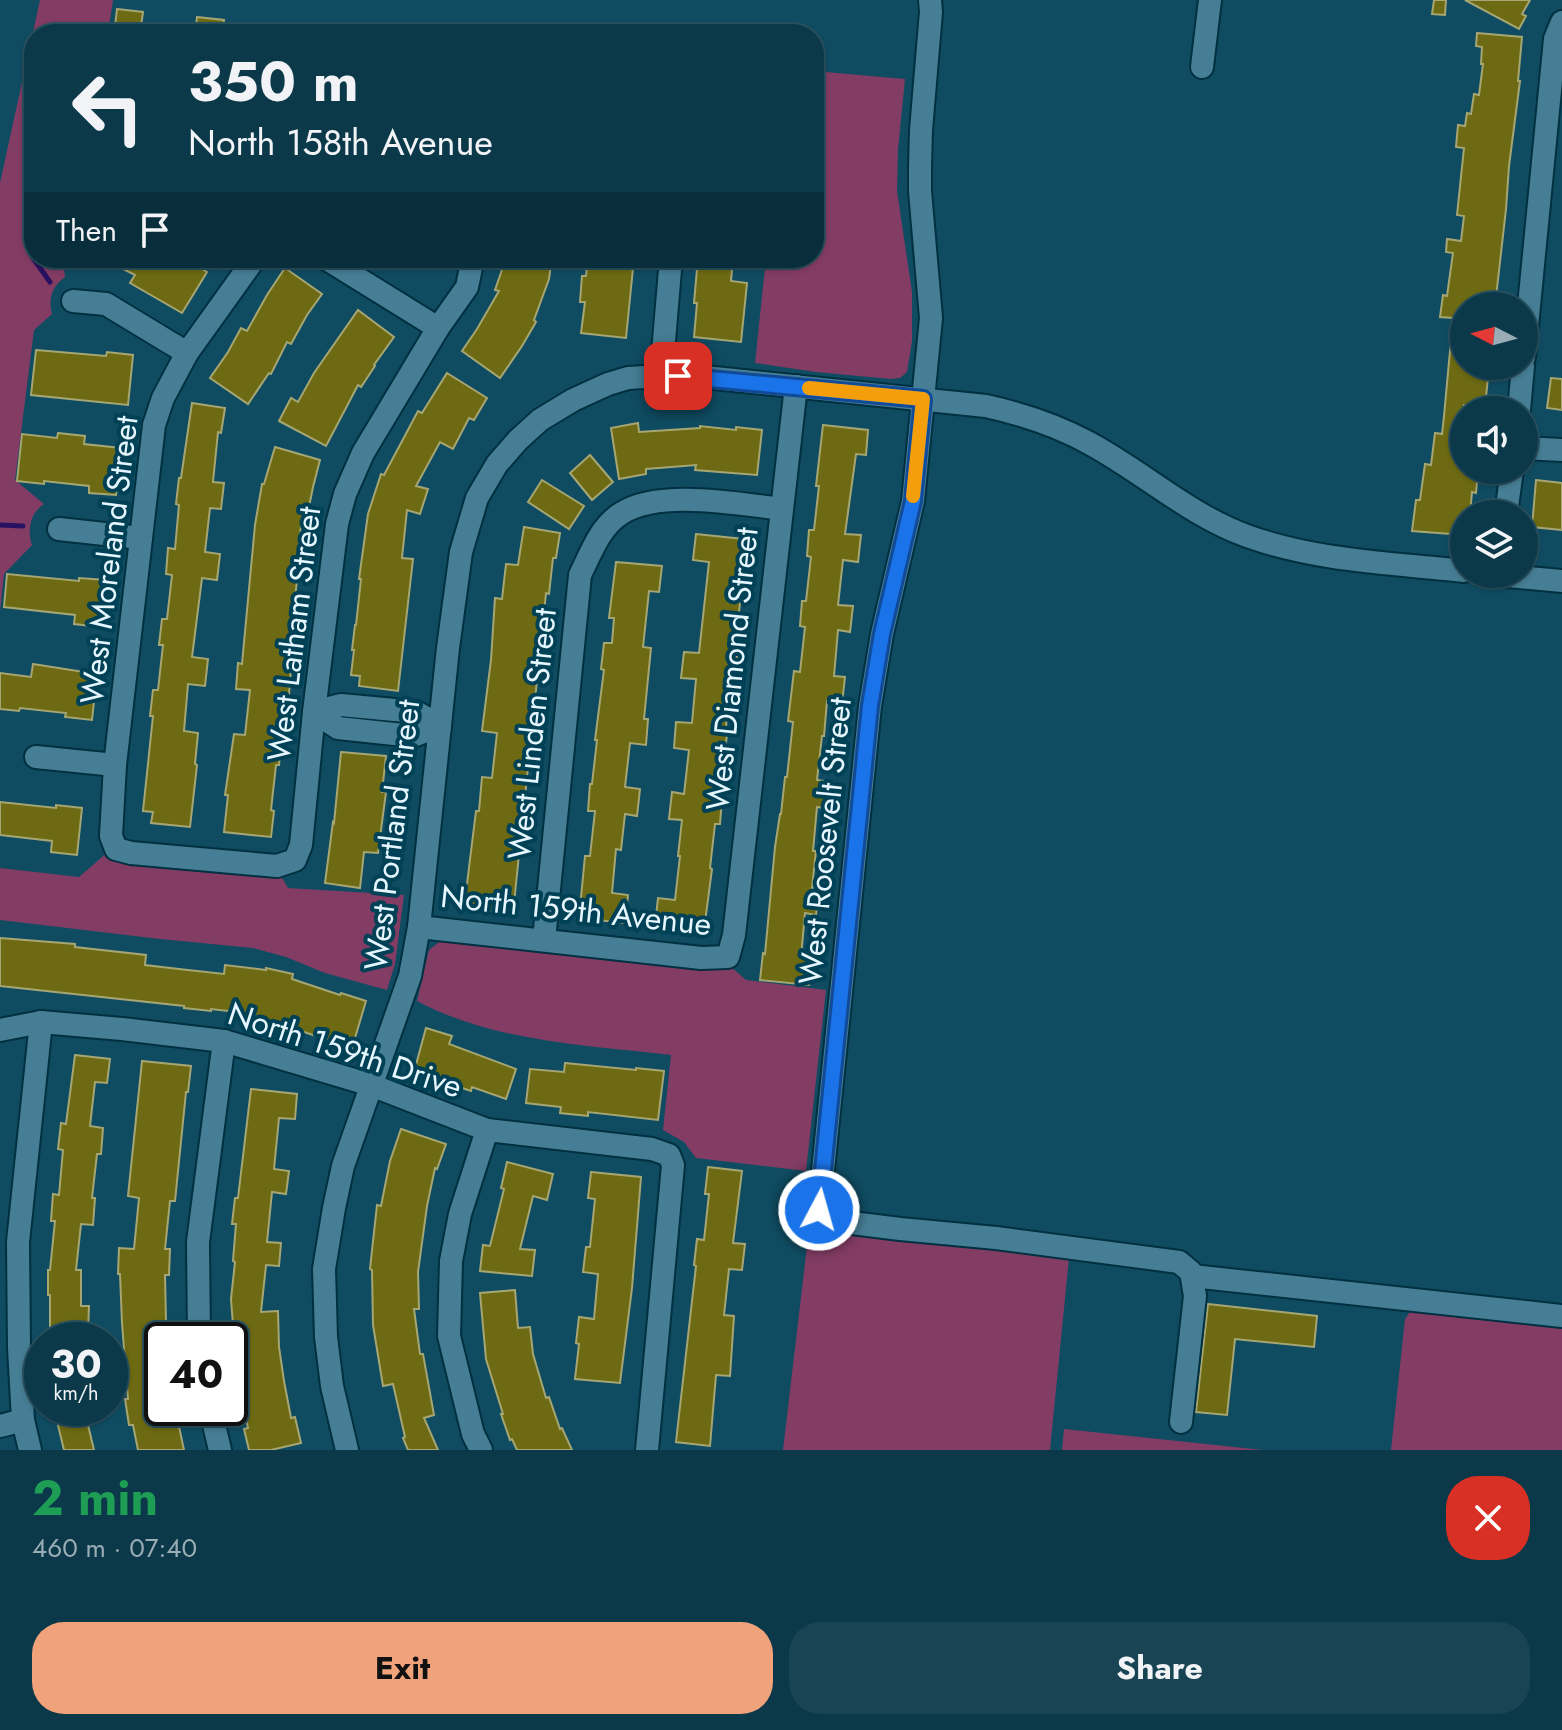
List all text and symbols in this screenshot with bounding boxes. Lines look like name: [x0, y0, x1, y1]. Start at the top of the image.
text: 350 m: [188, 41, 359, 122]
icon: left: [56, 56, 160, 160]
text: North 158th Avenue: [188, 116, 493, 168]
icon: arrive: [133, 208, 177, 252]
text: Then: [56, 209, 117, 252]
north arrow: [1450, 292, 1538, 380]
map controls: [1450, 292, 1538, 588]
pin: [644, 342, 712, 410]
icon: arrive: [656, 354, 700, 398]
button: sound: [1450, 396, 1538, 484]
street label: West Moreland Street: [69, 413, 150, 707]
button: layers: [1450, 500, 1538, 588]
street label: West Latham Street: [256, 504, 332, 764]
street label: West Diamond Street: [694, 525, 770, 813]
street label: West Linden Street: [496, 606, 568, 862]
street label: West Roosevelt Street: [787, 695, 863, 987]
street label: West Portland Street: [353, 697, 431, 973]
street label: North 159th Avenue: [438, 873, 714, 947]
street label: North 159th Drive: [222, 991, 468, 1109]
position arrow: [777, 1168, 861, 1252]
speed limit sign: 40: [144, 1322, 248, 1426]
text: 30: [50, 1335, 102, 1393]
text: km/h: [53, 1379, 99, 1408]
text: 2 min: [32, 1464, 158, 1533]
button: close: [1446, 1476, 1530, 1560]
text: 460 m · 07:40: [32, 1529, 197, 1567]
button: Exit: [32, 1622, 773, 1714]
button: Share: [789, 1622, 1530, 1714]

